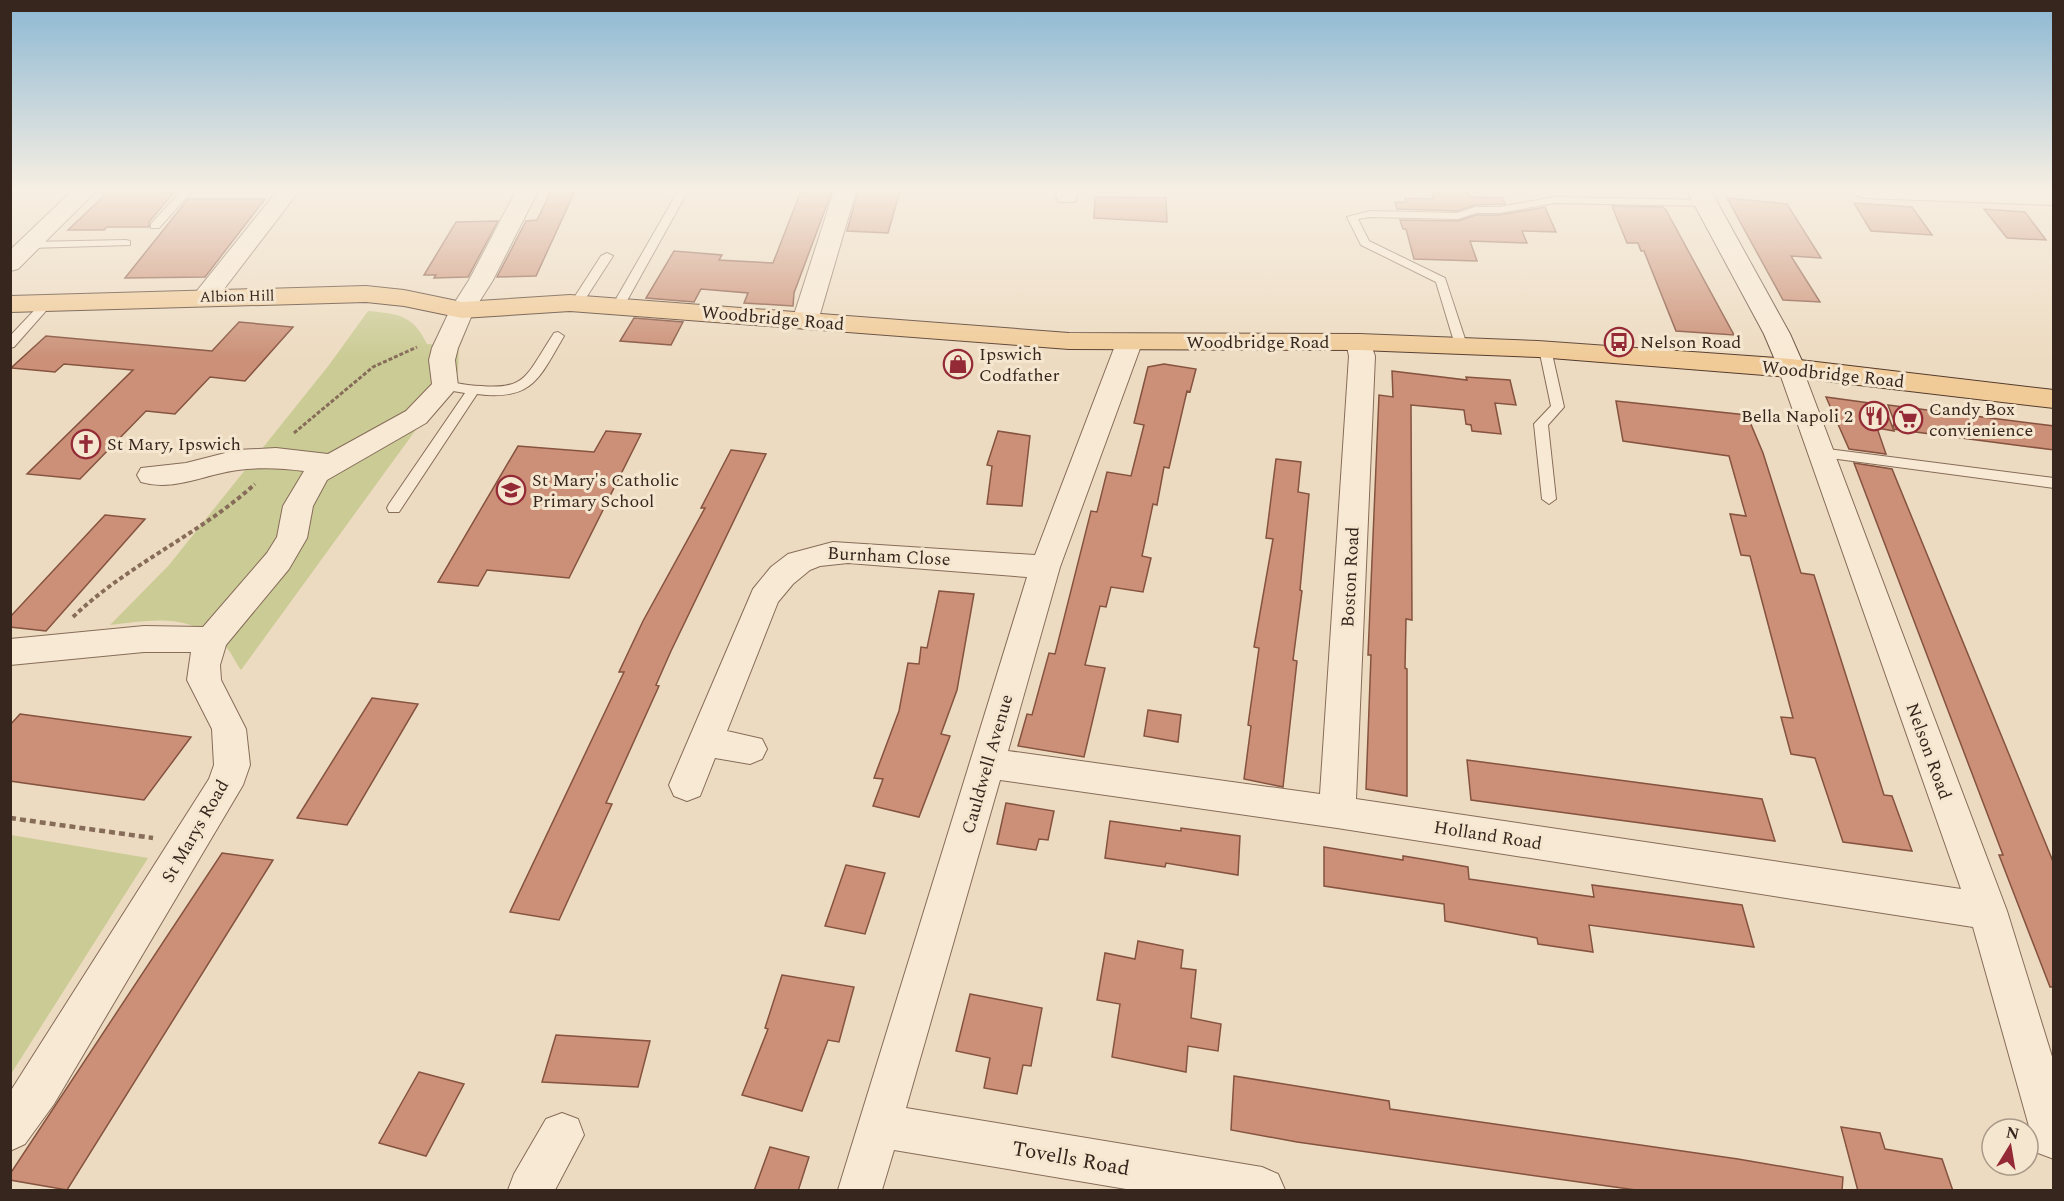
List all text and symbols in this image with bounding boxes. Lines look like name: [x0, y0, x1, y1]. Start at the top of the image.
street label: Albion Hill: [199, 284, 275, 309]
street label: Woodbridge Road: [700, 299, 846, 338]
bus stop icon: Nelson Road: [1603, 326, 1635, 358]
street label: Woodbridge Road: [1186, 329, 1330, 356]
place label: Nelson Road: [1640, 329, 1741, 356]
place label: Ipswich Codfather: [979, 341, 1060, 389]
shop icon: Ipswich Codfather: [942, 348, 974, 380]
street label: Woodbridge Road: [1760, 354, 1906, 395]
place label: Candy Box convienience: [1929, 396, 2033, 444]
restaurant icon: Bella Napoli 2: [1858, 400, 1890, 432]
place label: Bella Napoli 2: [1741, 403, 1853, 430]
supermarket icon: Candy Box convienience: [1892, 403, 1924, 435]
church icon: St Mary, Ipswich: [70, 428, 102, 460]
place label: St Mary, Ipswich: [107, 431, 241, 458]
place label: St Mary's Catholic Primary School: [532, 467, 679, 515]
school or university icon: St Mary's Catholic Primary School: [495, 474, 527, 506]
street label: Boston Road: [1334, 526, 1367, 628]
street label: Burnham Close: [827, 540, 951, 573]
street label: Cauldwell Avenue: [955, 691, 1020, 837]
street label: Nelson Road: [1898, 699, 1959, 803]
street label: St Marys Road: [155, 775, 236, 888]
street label: Holland Road: [1432, 814, 1544, 857]
north arrow: [1980, 1117, 2040, 1177]
text: N: [2004, 1120, 2021, 1146]
street label: Tovells Road: [1010, 1133, 1132, 1185]

